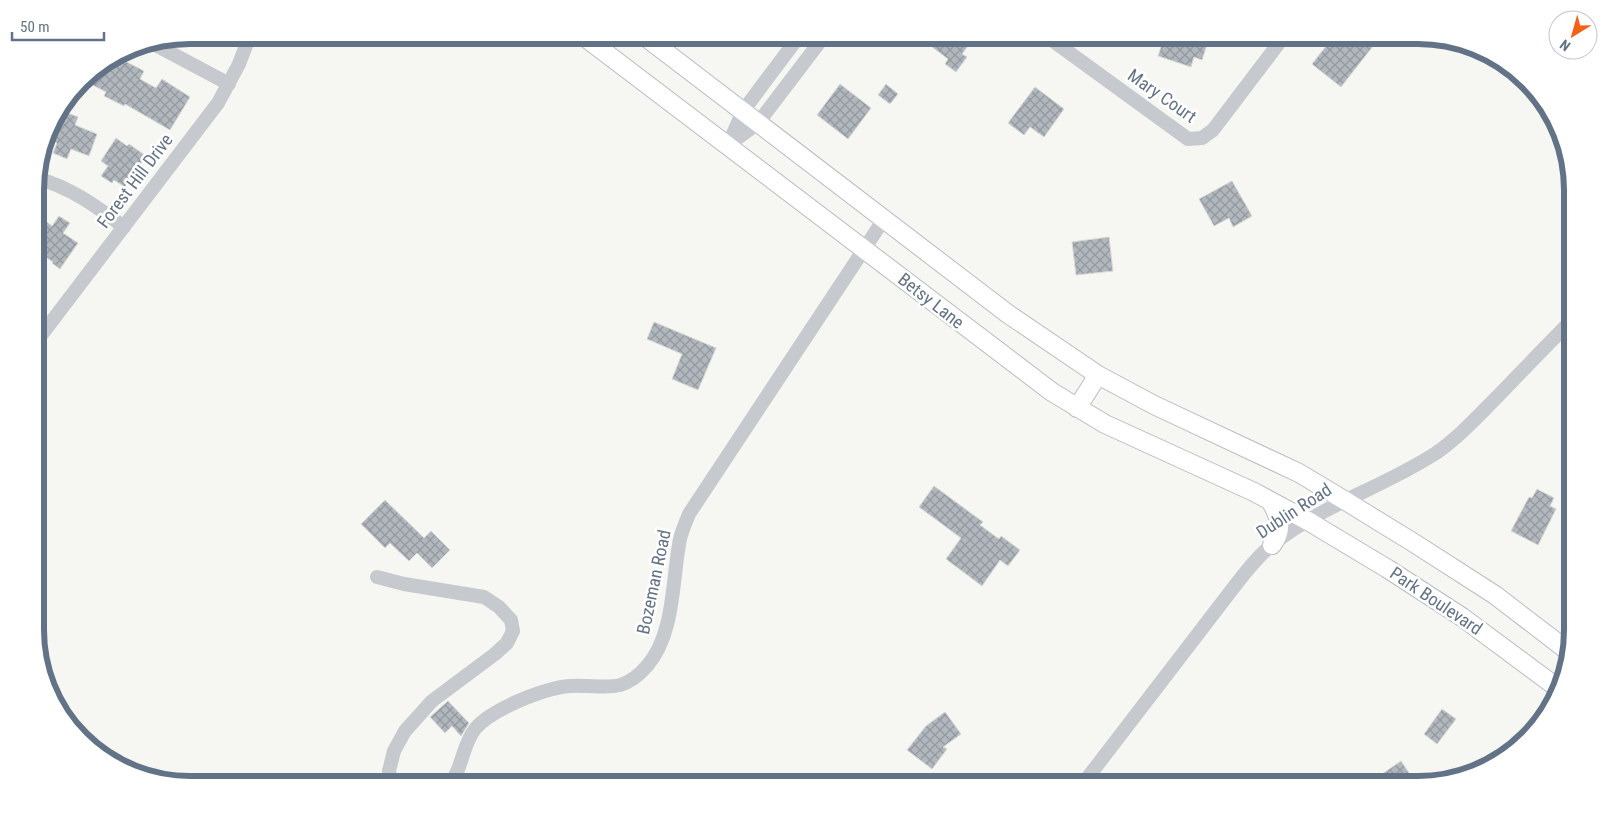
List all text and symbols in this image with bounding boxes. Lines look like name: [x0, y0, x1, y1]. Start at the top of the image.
scale bar: [12, 10, 105, 42]
north arrow: [1548, 10, 1598, 60]
text: 50 m: [20, 18, 50, 36]
text: N: [1557, 36, 1573, 54]
street label: Mary Court: [1124, 64, 1201, 127]
street label: Forest Hill Drive: [92, 129, 177, 232]
street label: Betsy Lane: [894, 268, 968, 333]
street label: Dublin Road: [1252, 479, 1335, 543]
street label: Bozeman Road: [632, 528, 675, 636]
street label: Park Boulevard: [1386, 562, 1486, 639]

